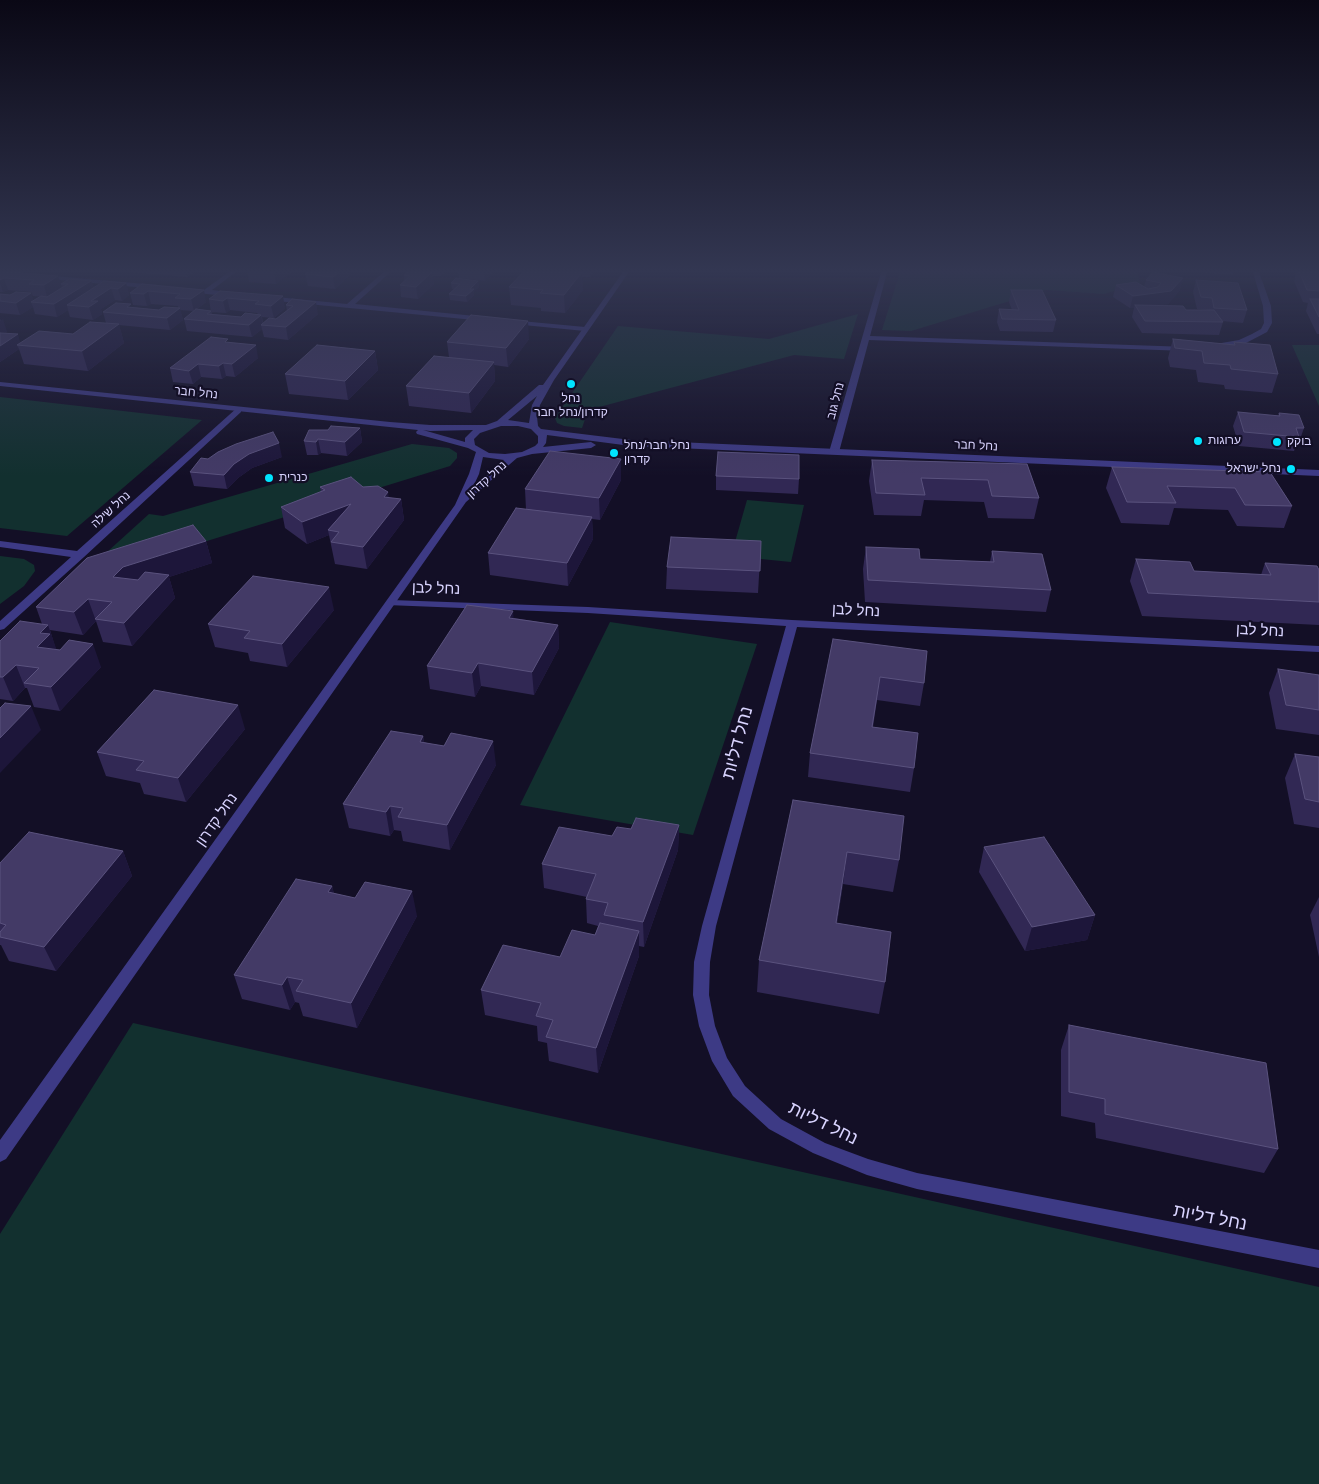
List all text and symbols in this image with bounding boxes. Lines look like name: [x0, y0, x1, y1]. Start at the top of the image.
marker: נחל קדרון/נחל חבר: [565, 378, 577, 390]
street label: נחל גוב: [824, 381, 848, 421]
street label: נחל חבר: [173, 384, 219, 402]
place label: נחל קדרון/נחל חבר: [534, 392, 608, 420]
place label: ערוגות: [1208, 434, 1241, 448]
marker: ערוגות: [1192, 435, 1204, 447]
place label: בוקק: [1287, 435, 1311, 449]
marker: בוקק: [1271, 436, 1283, 448]
street label: נחל חבר: [954, 438, 998, 454]
place label: נחל חבר/נחל קדרון: [624, 439, 690, 467]
marker: נחל חבר/נחל קדרון: [608, 447, 620, 459]
street label: נחל קדרון: [464, 458, 510, 502]
place label: נחל ישראל: [1227, 462, 1281, 476]
marker: נחל ישראל: [1285, 463, 1297, 475]
place label: כנרית: [279, 471, 308, 485]
marker: כנרית: [263, 472, 275, 484]
street label: נחל שילה: [88, 489, 134, 531]
street label: נחל לבן: [412, 579, 460, 599]
street label: נחל לבן: [831, 601, 881, 621]
street label: נחל לבן: [1235, 621, 1285, 641]
street label: נחל דליות: [718, 704, 758, 782]
street label: נחל קדרון: [192, 790, 242, 850]
street label: נחל דליות: [785, 1098, 861, 1150]
street label: נחל דליות: [1171, 1200, 1249, 1236]

